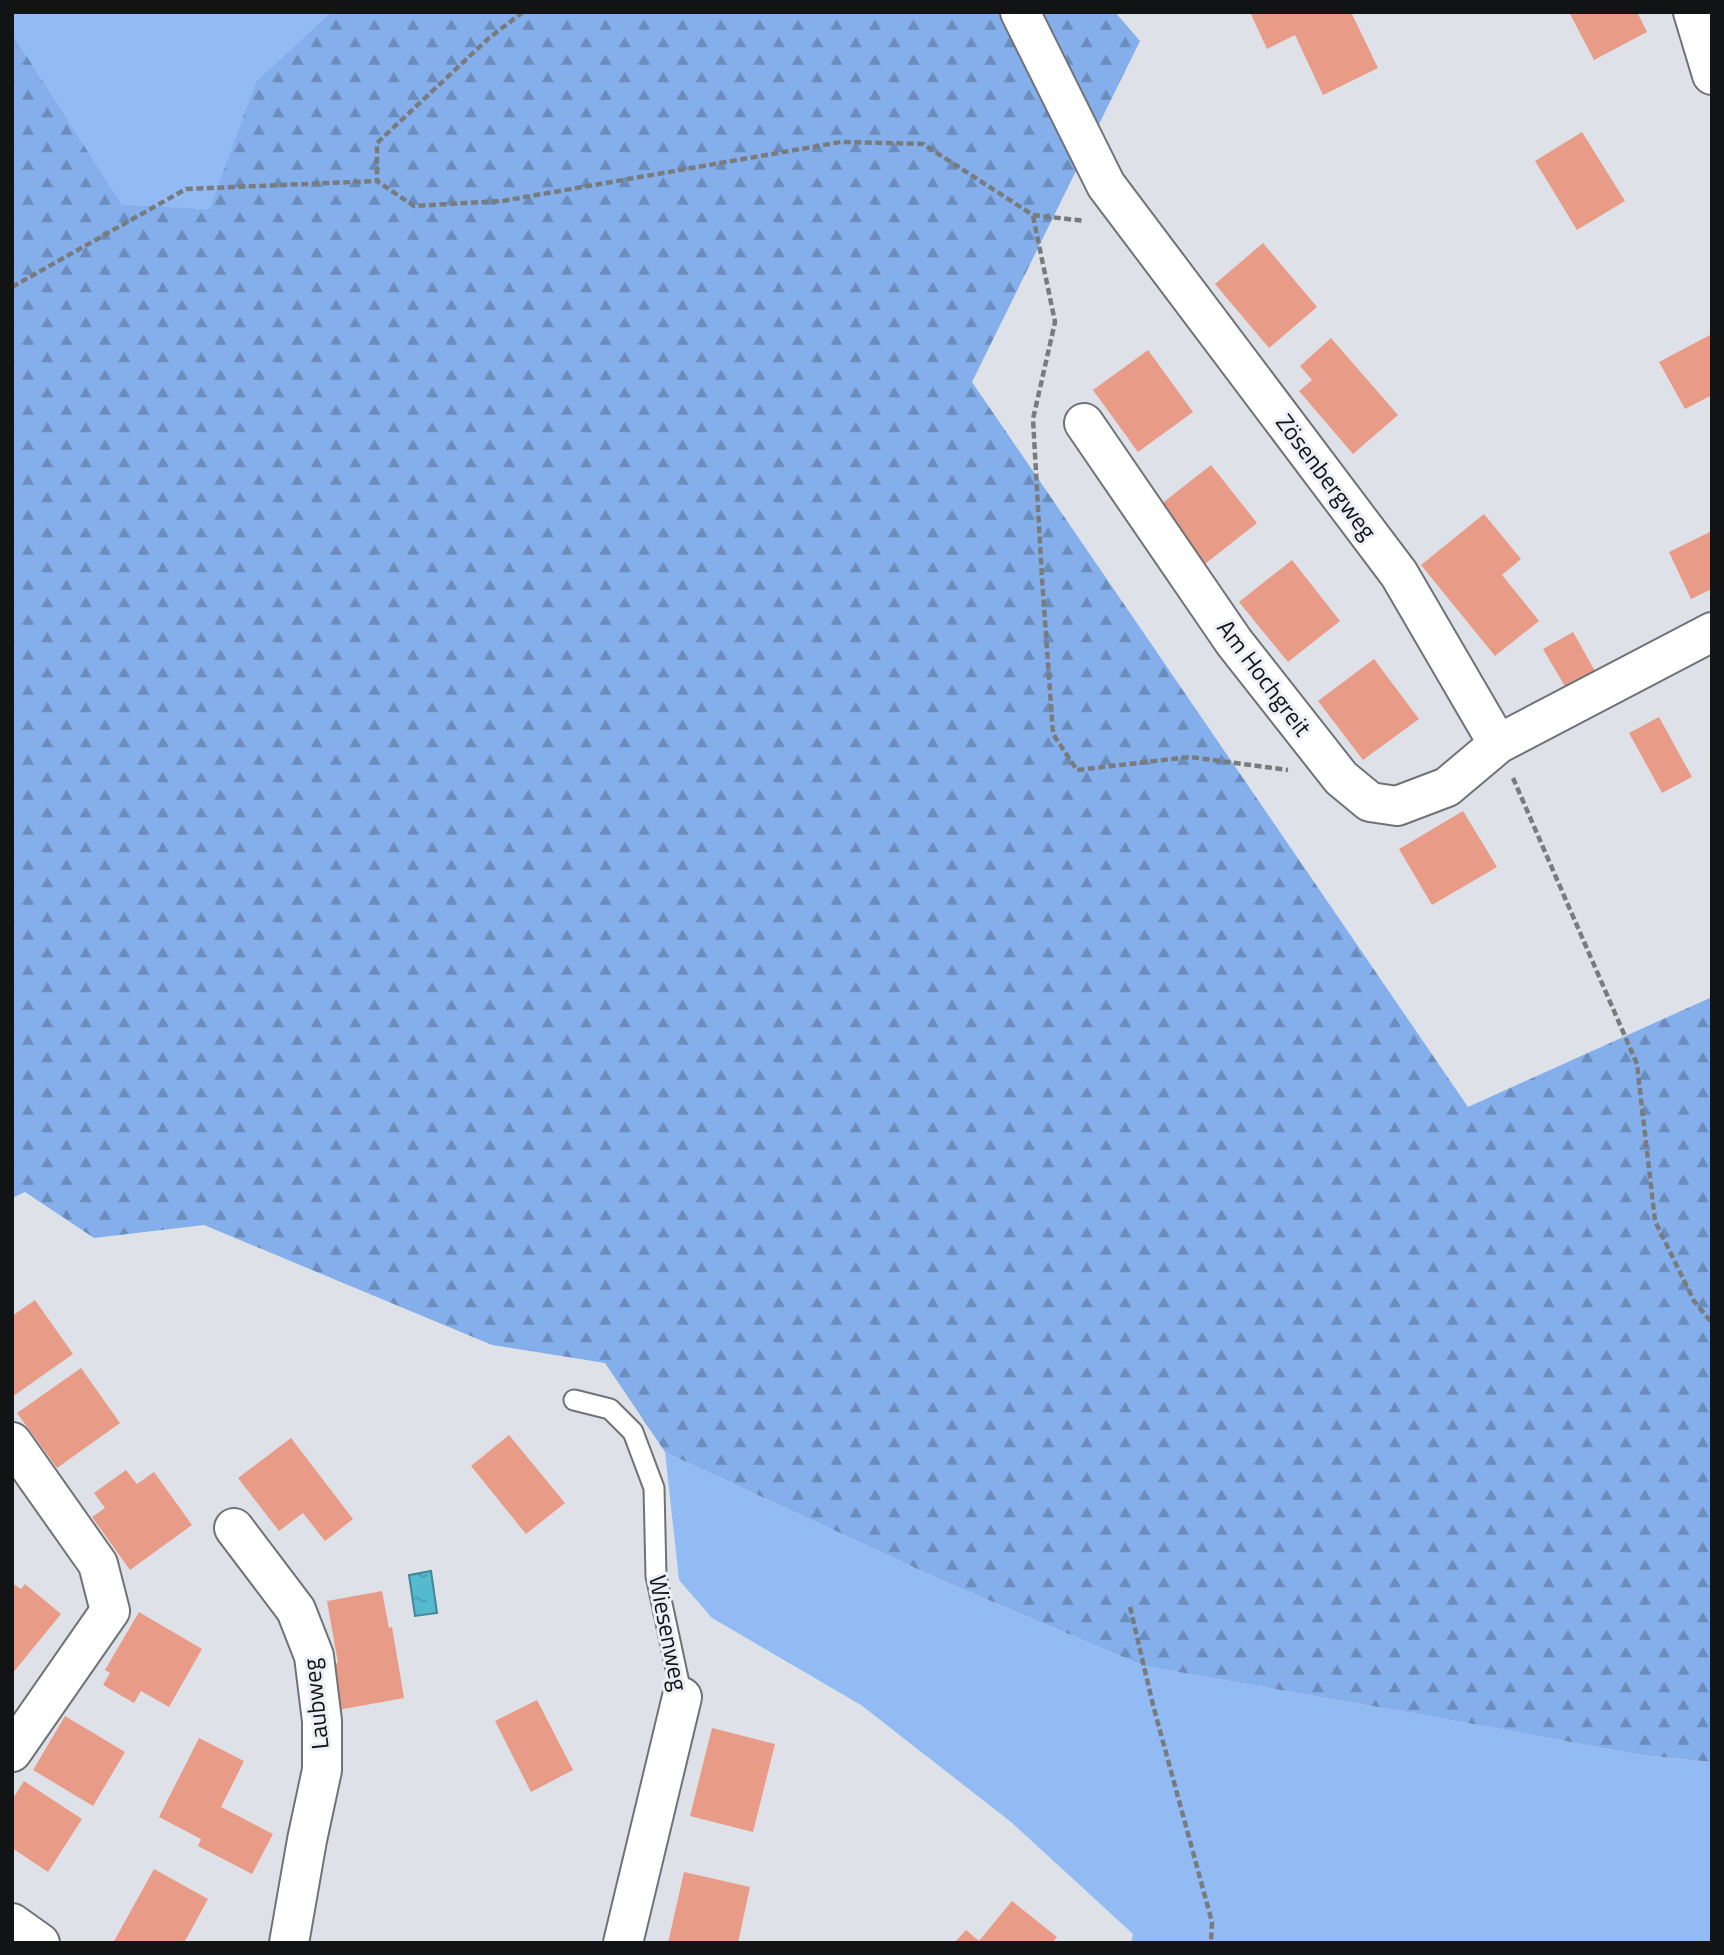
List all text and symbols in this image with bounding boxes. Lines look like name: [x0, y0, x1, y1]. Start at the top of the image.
street label: Zösenbergweg: [1267, 406, 1386, 547]
street label: Am Hochgreit: [1209, 611, 1321, 744]
street label: Wiesenweg: [640, 1572, 698, 1694]
street label: Laubweg: [292, 1657, 338, 1751]

